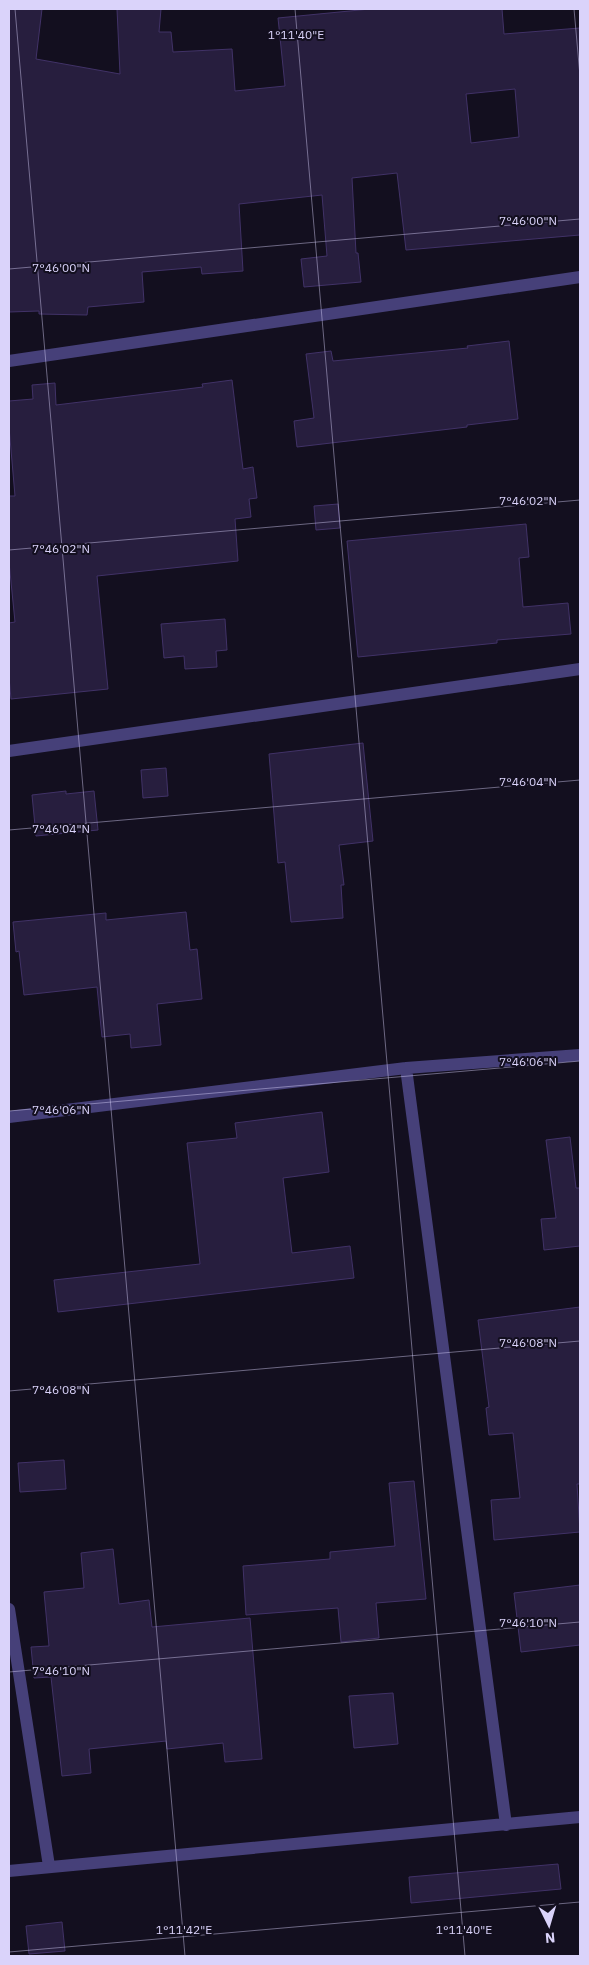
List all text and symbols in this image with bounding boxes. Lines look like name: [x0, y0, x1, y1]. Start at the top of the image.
text: 1°11'40"E: [268, 27, 324, 42]
text: 7°46'00"N: [499, 213, 557, 228]
text: 7°46'00"N: [32, 260, 90, 275]
text: 7°46'02"N: [499, 493, 557, 508]
text: 7°46'02"N: [32, 541, 90, 556]
text: 7°46'04"N: [499, 774, 557, 789]
text: 7°46'04"N: [32, 821, 90, 836]
text: 7°46'06"N: [499, 1054, 557, 1069]
text: 7°46'06"N: [32, 1102, 90, 1117]
text: 7°46'08"N: [499, 1335, 557, 1350]
text: 7°46'08"N: [32, 1382, 90, 1397]
text: 7°46'10"N: [499, 1615, 557, 1630]
text: 7°46'10"N: [32, 1663, 90, 1678]
north arrow: [524, 1900, 574, 1950]
text: 1°11'42"E: [156, 1922, 212, 1937]
text: 1°11'40"E: [436, 1922, 492, 1937]
text: N: [544, 1929, 556, 1947]

